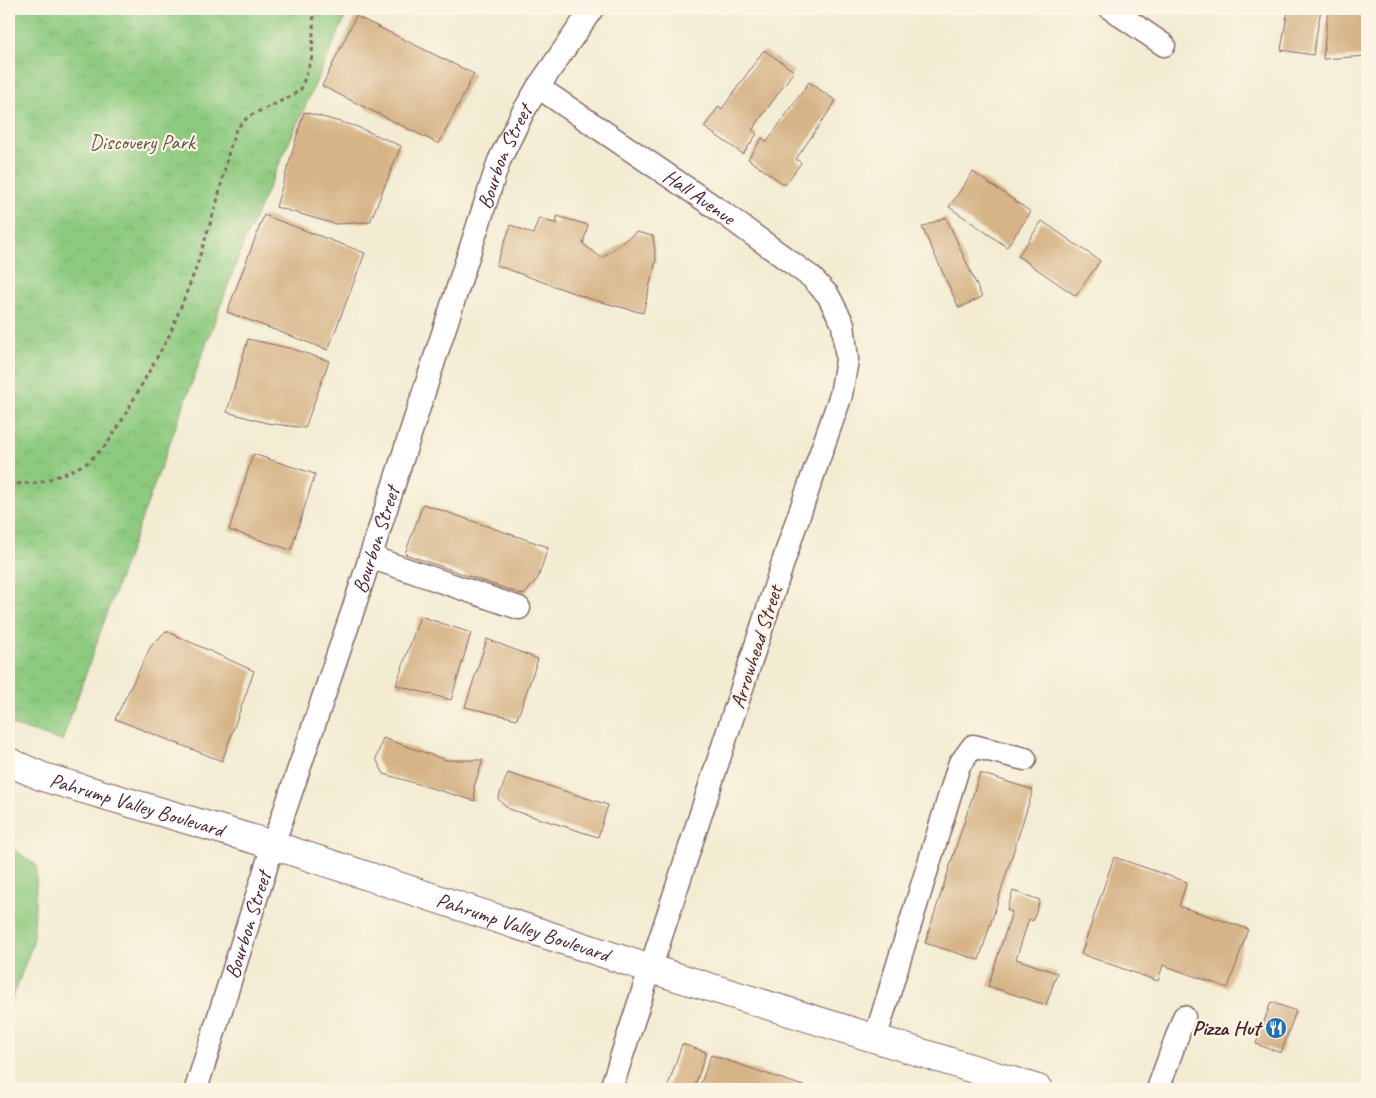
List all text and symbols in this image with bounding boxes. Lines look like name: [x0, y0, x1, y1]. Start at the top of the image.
street label: Bourbon Street: [471, 97, 539, 212]
park label: Discovery Park: [89, 129, 197, 155]
street label: Hall Avenue: [658, 163, 742, 232]
street label: Bourbon Street: [346, 480, 406, 596]
street label: Arrowhead Street: [724, 580, 789, 712]
street label: Pahrump Valley Boulevard: [47, 767, 231, 844]
street label: Bourbon Street: [219, 865, 278, 982]
street label: Pahrump Valley Boulevard: [433, 887, 616, 969]
place label: Pizza Hut: [1192, 1015, 1263, 1041]
restaurant icon: Pizza Hut: [1264, 1016, 1288, 1040]

